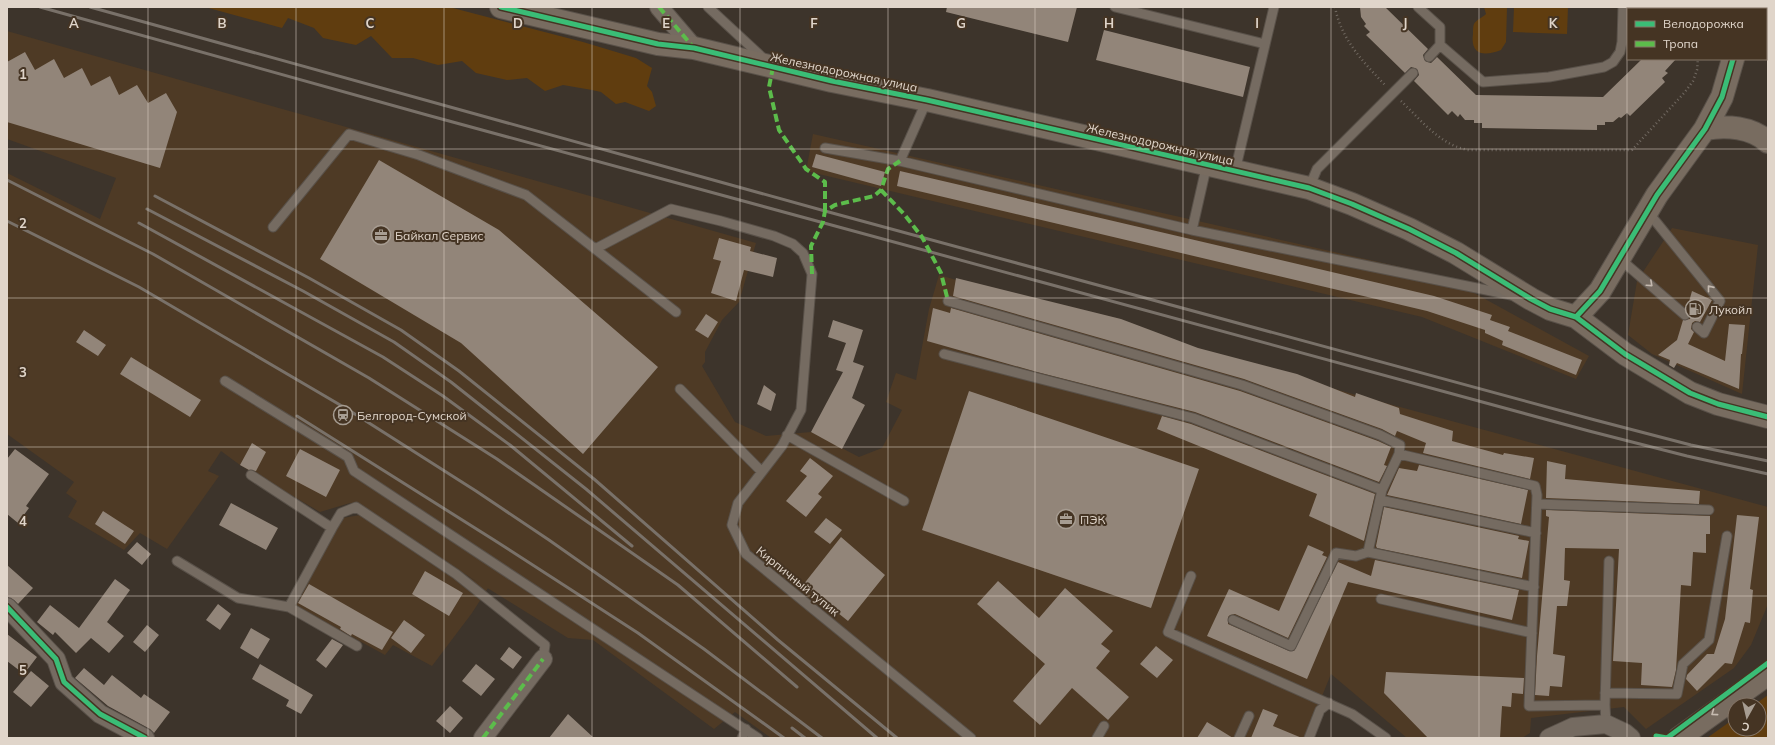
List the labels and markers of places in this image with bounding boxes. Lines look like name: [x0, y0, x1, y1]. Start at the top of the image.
office icon: Байкал Сервис: [370, 224, 392, 246]
place label: Байкал Сервис: [395, 228, 484, 243]
fuel station icon: Лукойл: [1684, 298, 1706, 320]
place label: Лукойл: [1709, 302, 1752, 317]
station icon: Белгород-Сумской: [332, 404, 354, 426]
place label: Белгород-Сумской: [357, 408, 467, 423]
office icon: ПЭК: [1055, 508, 1077, 530]
place label: ПЭК: [1080, 512, 1105, 527]

